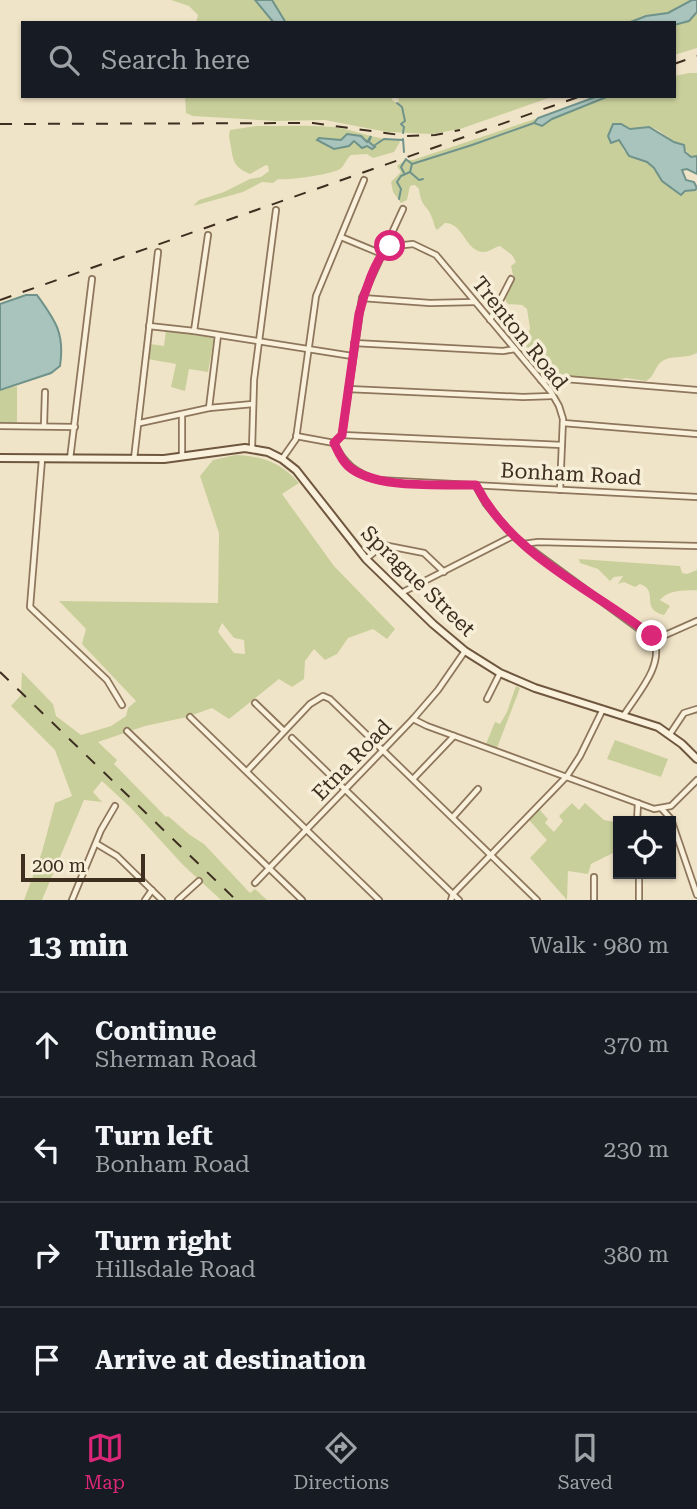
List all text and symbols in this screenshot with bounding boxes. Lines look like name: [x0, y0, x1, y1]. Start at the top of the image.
search box: [21, 21, 676, 98]
icon: search: [45, 41, 83, 79]
text: Search here: [101, 45, 250, 75]
route start: [374, 230, 405, 261]
street label: Trenton Road: [467, 272, 573, 395]
street label: Bonham Road: [500, 458, 643, 490]
street label: Sprague Street: [356, 521, 480, 641]
route end: [636, 620, 667, 651]
street label: Etna Road: [308, 714, 397, 805]
map controls: [613, 816, 676, 879]
button: locate: [613, 816, 676, 879]
scale bar: [21, 851, 145, 883]
text: 200 m: [32, 854, 86, 877]
text: 13 min: [28, 928, 128, 963]
text: Walk · 980 m: [530, 932, 669, 959]
text: Continue: [95, 1016, 217, 1046]
icon: ahead: [28, 1026, 66, 1064]
text: 370 m: [604, 1031, 669, 1058]
text: Sherman Road: [95, 1046, 257, 1073]
text: Turn left: [95, 1121, 213, 1151]
icon: left: [28, 1131, 66, 1169]
text: 230 m: [604, 1136, 669, 1163]
text: Bonham Road: [95, 1151, 250, 1178]
text: Turn right: [95, 1226, 231, 1256]
icon: right: [28, 1236, 66, 1274]
text: 380 m: [604, 1241, 669, 1268]
text: Hillsdale Road: [95, 1256, 256, 1283]
icon: arrive: [28, 1341, 66, 1379]
text: Arrive at destination: [95, 1345, 366, 1375]
tab: Map: [84, 1429, 125, 1494]
tab: Directions: [293, 1429, 389, 1494]
tab: Saved: [558, 1429, 613, 1494]

